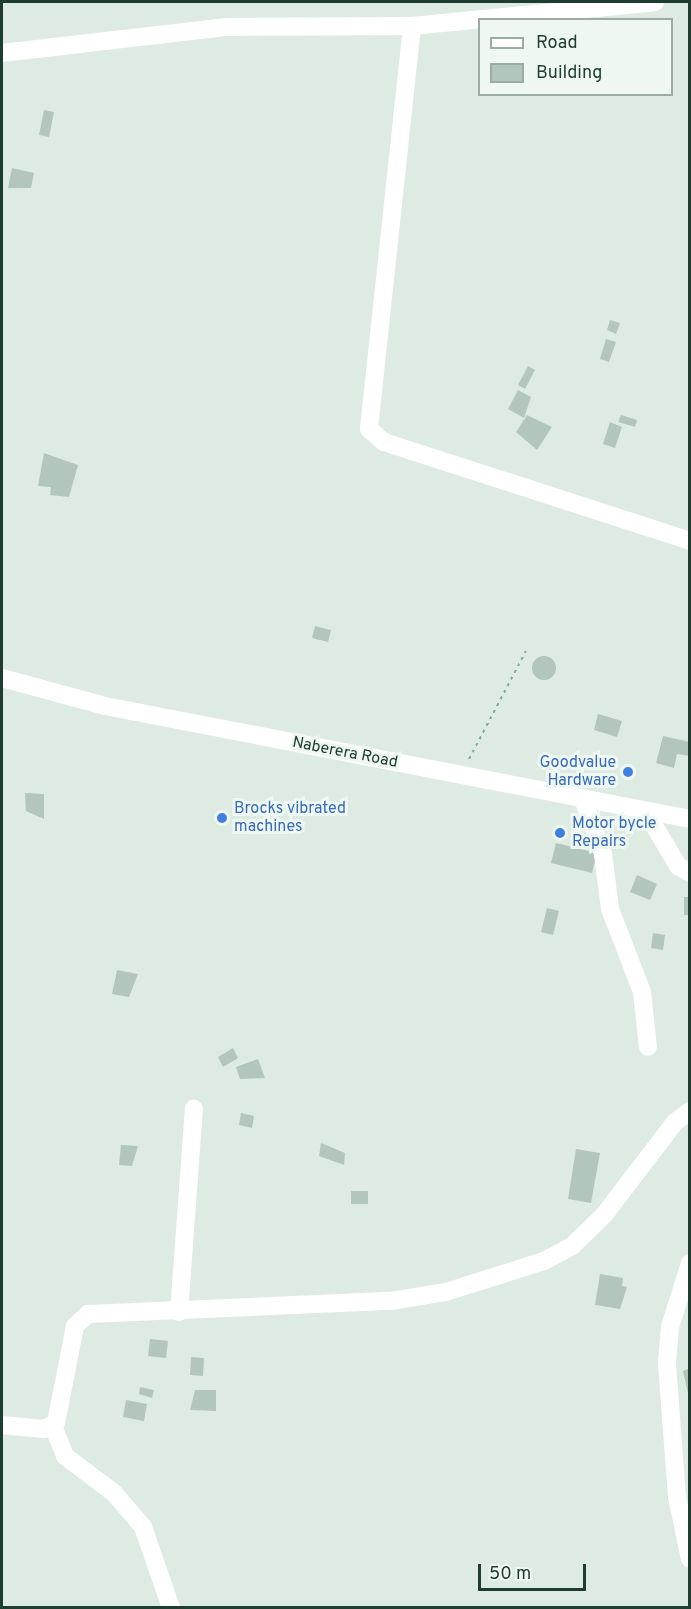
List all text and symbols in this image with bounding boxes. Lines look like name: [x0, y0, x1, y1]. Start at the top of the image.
legend: [478, 18, 673, 96]
text: Road: [536, 32, 578, 55]
text: Building: [536, 62, 602, 85]
street label: Naberera Road: [291, 733, 399, 773]
place label: Goodvalue Hardware: [540, 753, 616, 791]
marker: Goodvalue Hardware: [621, 765, 635, 779]
place label: Brocks vibrated machines: [234, 799, 346, 837]
marker: Brocks vibrated machines: [215, 811, 229, 825]
place label: Motor bycle Repairs: [572, 814, 656, 852]
marker: Motor bycle Repairs: [553, 826, 567, 840]
scale bar: [481, 1552, 589, 1590]
text: 50 m: [489, 1563, 531, 1586]

